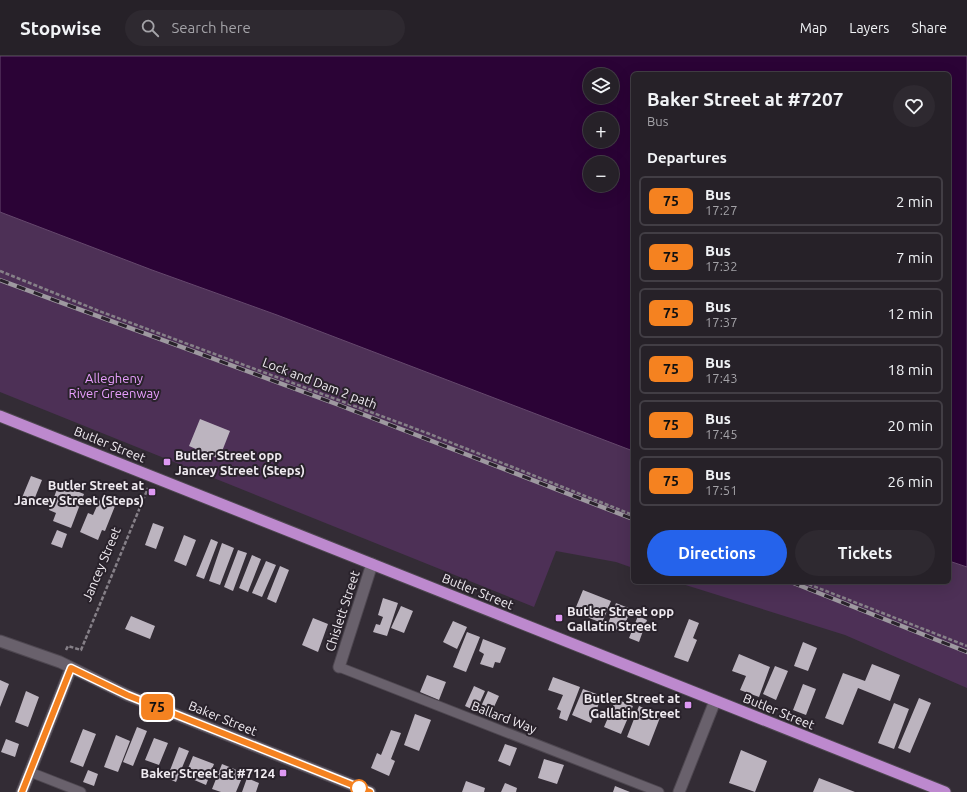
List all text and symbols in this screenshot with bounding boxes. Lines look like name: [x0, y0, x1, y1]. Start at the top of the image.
search box: [125, 10, 405, 46]
text: Stopwise: [20, 17, 101, 39]
icon: search: [139, 17, 161, 39]
text: Search here: [171, 19, 251, 36]
text: Map: [800, 20, 827, 36]
text: Layers: [849, 20, 889, 36]
text: Share: [911, 20, 947, 36]
map controls: [583, 68, 619, 192]
button: layers: [583, 68, 619, 104]
button: heart: [893, 85, 935, 127]
text: Baker Street at #7207: [647, 88, 843, 110]
button: +: [583, 112, 619, 148]
text: Bus: [647, 114, 668, 128]
text: Departures: [647, 149, 727, 166]
button: −: [583, 156, 619, 192]
text: Bus: [705, 186, 731, 203]
text: 75: [663, 193, 679, 209]
text: 2 min: [896, 193, 933, 210]
text: 17:27: [705, 203, 738, 217]
text: Bus: [705, 242, 731, 259]
text: 75: [663, 249, 679, 265]
text: 7 min: [896, 249, 933, 266]
text: 17:32: [705, 259, 738, 273]
text: Bus: [705, 298, 731, 315]
text: 75: [663, 305, 679, 321]
text: 12 min: [887, 305, 933, 322]
text: 17:37: [705, 315, 738, 329]
text: Bus: [705, 354, 731, 371]
street label: Lock and Dam 2 path: [261, 355, 379, 411]
text: 75: [663, 361, 679, 377]
text: 18 min: [887, 361, 933, 378]
park label: Allegheny River Greenway: [69, 371, 159, 400]
text: 17:43: [705, 371, 738, 385]
text: Bus: [705, 410, 731, 427]
text: 75: [663, 417, 679, 433]
text: 20 min: [887, 417, 933, 434]
street label: Butler Street: [72, 423, 148, 465]
text: 17:45: [705, 427, 738, 441]
place label: Butler Street opp Jancey Street (Steps): [175, 448, 305, 478]
marker: Butler Street opp Jancey Street (Steps): [162, 457, 172, 467]
text: Bus: [705, 466, 731, 483]
text: 75: [663, 473, 679, 489]
text: 26 min: [887, 473, 933, 490]
place label: Butler Street at Jancey Street (Steps): [14, 478, 144, 508]
text: 17:51: [705, 483, 738, 497]
marker: Butler Street at Jancey Street (Steps): [147, 487, 157, 497]
street label: Jancey Street: [79, 525, 123, 603]
button: Directions: [647, 530, 787, 576]
button: Tickets: [795, 530, 935, 576]
street label: Chislett Street: [322, 569, 362, 653]
street label: Butler Street: [440, 570, 516, 612]
place label: Butler Street opp Gallatin Street: [567, 604, 674, 633]
marker: Butler Street opp Gallatin Street: [554, 613, 564, 623]
street label: Butler Street: [741, 690, 817, 732]
place label: Butler Street at Gallatin Street: [584, 691, 680, 720]
line badge: 75: [139, 694, 175, 720]
street label: Baker Street: [187, 698, 259, 738]
street label: Ballard Way: [469, 698, 539, 736]
text: 75: [149, 699, 165, 715]
marker: Butler Street at Gallatin Street: [683, 700, 693, 710]
place label: Baker Street at #7124: [141, 766, 275, 780]
marker: Baker Street at #7124: [278, 768, 288, 778]
unlabelled marker: [350, 779, 368, 792]

